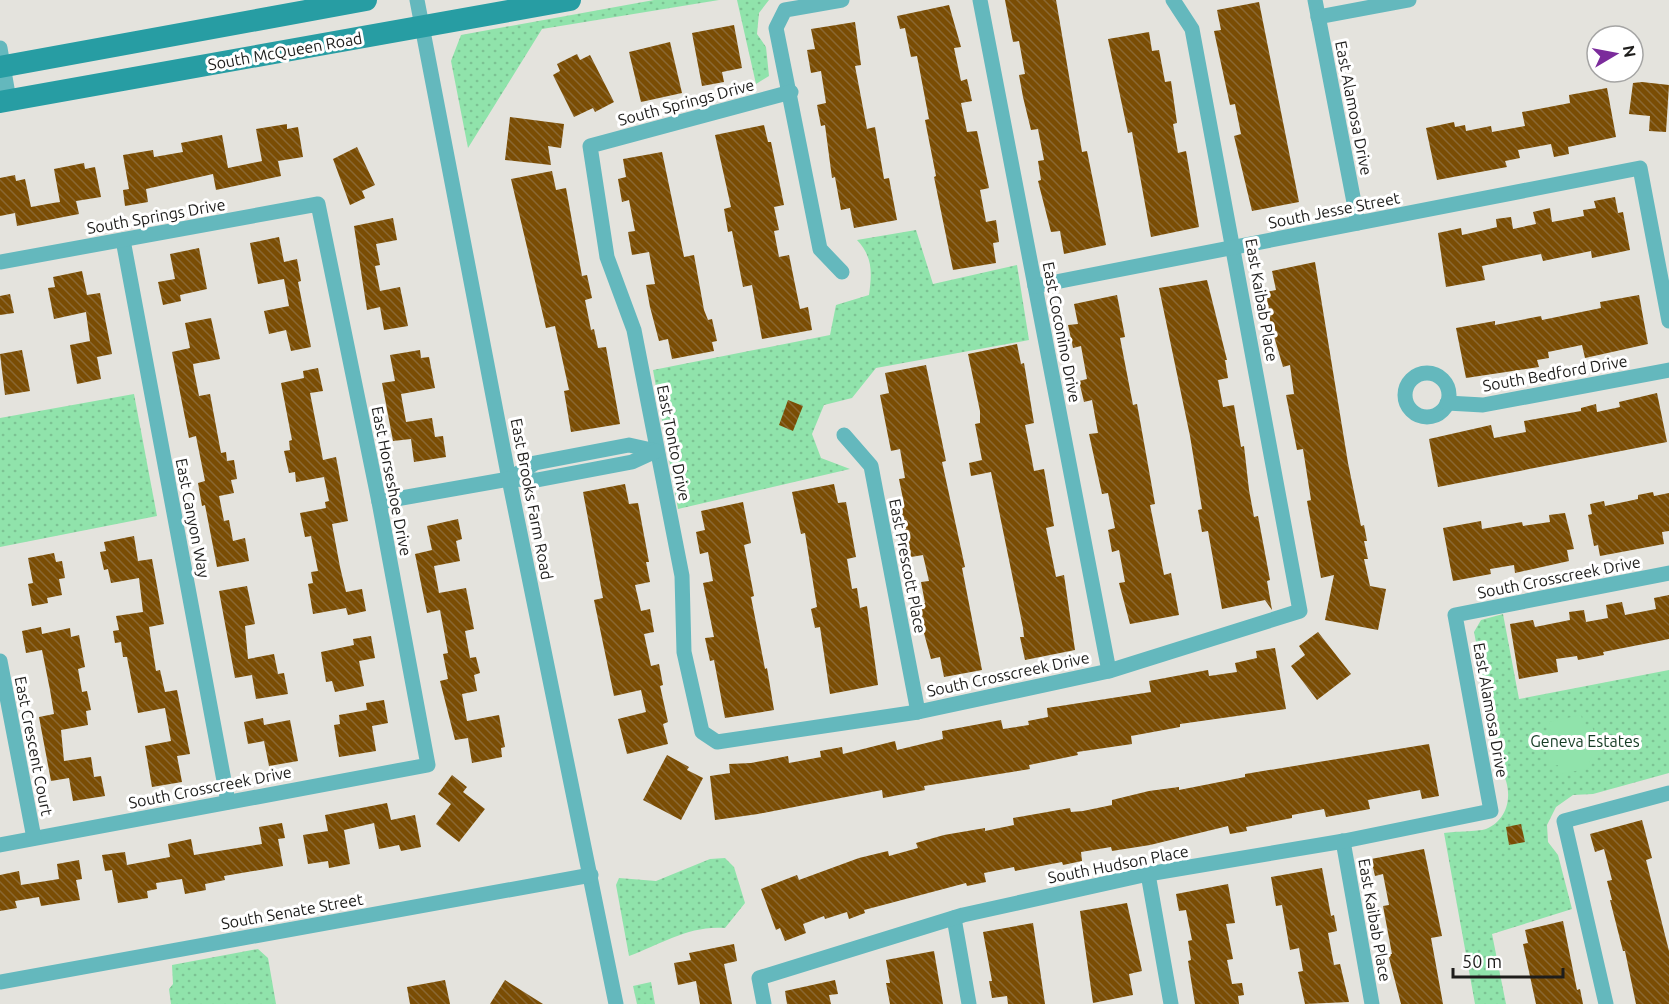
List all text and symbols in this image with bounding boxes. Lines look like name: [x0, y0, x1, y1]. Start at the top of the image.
north arrow: [1585, 24, 1645, 84]
street label: South McQueen Road: [207, 29, 363, 73]
street label: East Alamosa Drive: [1332, 39, 1376, 177]
text: N: [1620, 44, 1640, 59]
street label: South Springs Drive: [616, 75, 756, 129]
street label: South Jesse Street: [1267, 188, 1402, 232]
street label: South Springs Drive: [85, 195, 227, 237]
street label: East Kaibab Place: [1242, 237, 1282, 363]
street label: East Coconino Drive: [1040, 260, 1084, 404]
street label: South Bedford Drive: [1481, 351, 1629, 395]
street label: East Tonto Drive: [654, 383, 694, 503]
street label: East Horseshoe Drive: [369, 405, 415, 557]
street label: East Brooks Farm Road: [508, 417, 556, 581]
street label: East Canyon Way: [173, 457, 213, 580]
street label: East Prescott Place: [886, 497, 930, 635]
street label: South Crosscreek Drive: [1476, 552, 1642, 602]
street label: East Alamosa Drive: [1470, 641, 1512, 779]
street label: South Crosscreek Drive: [925, 648, 1091, 700]
street label: East Crescent Court: [12, 675, 56, 818]
park label: Geneva Estates: [1530, 732, 1640, 750]
street label: South Crosscreek Drive: [127, 762, 293, 812]
street label: South Hudson Place: [1046, 842, 1190, 886]
street label: East Kaibab Place: [1355, 857, 1395, 983]
street label: South Senate Street: [220, 890, 365, 932]
scale bar: [1453, 941, 1562, 979]
text: 50 m: [1462, 951, 1502, 971]

